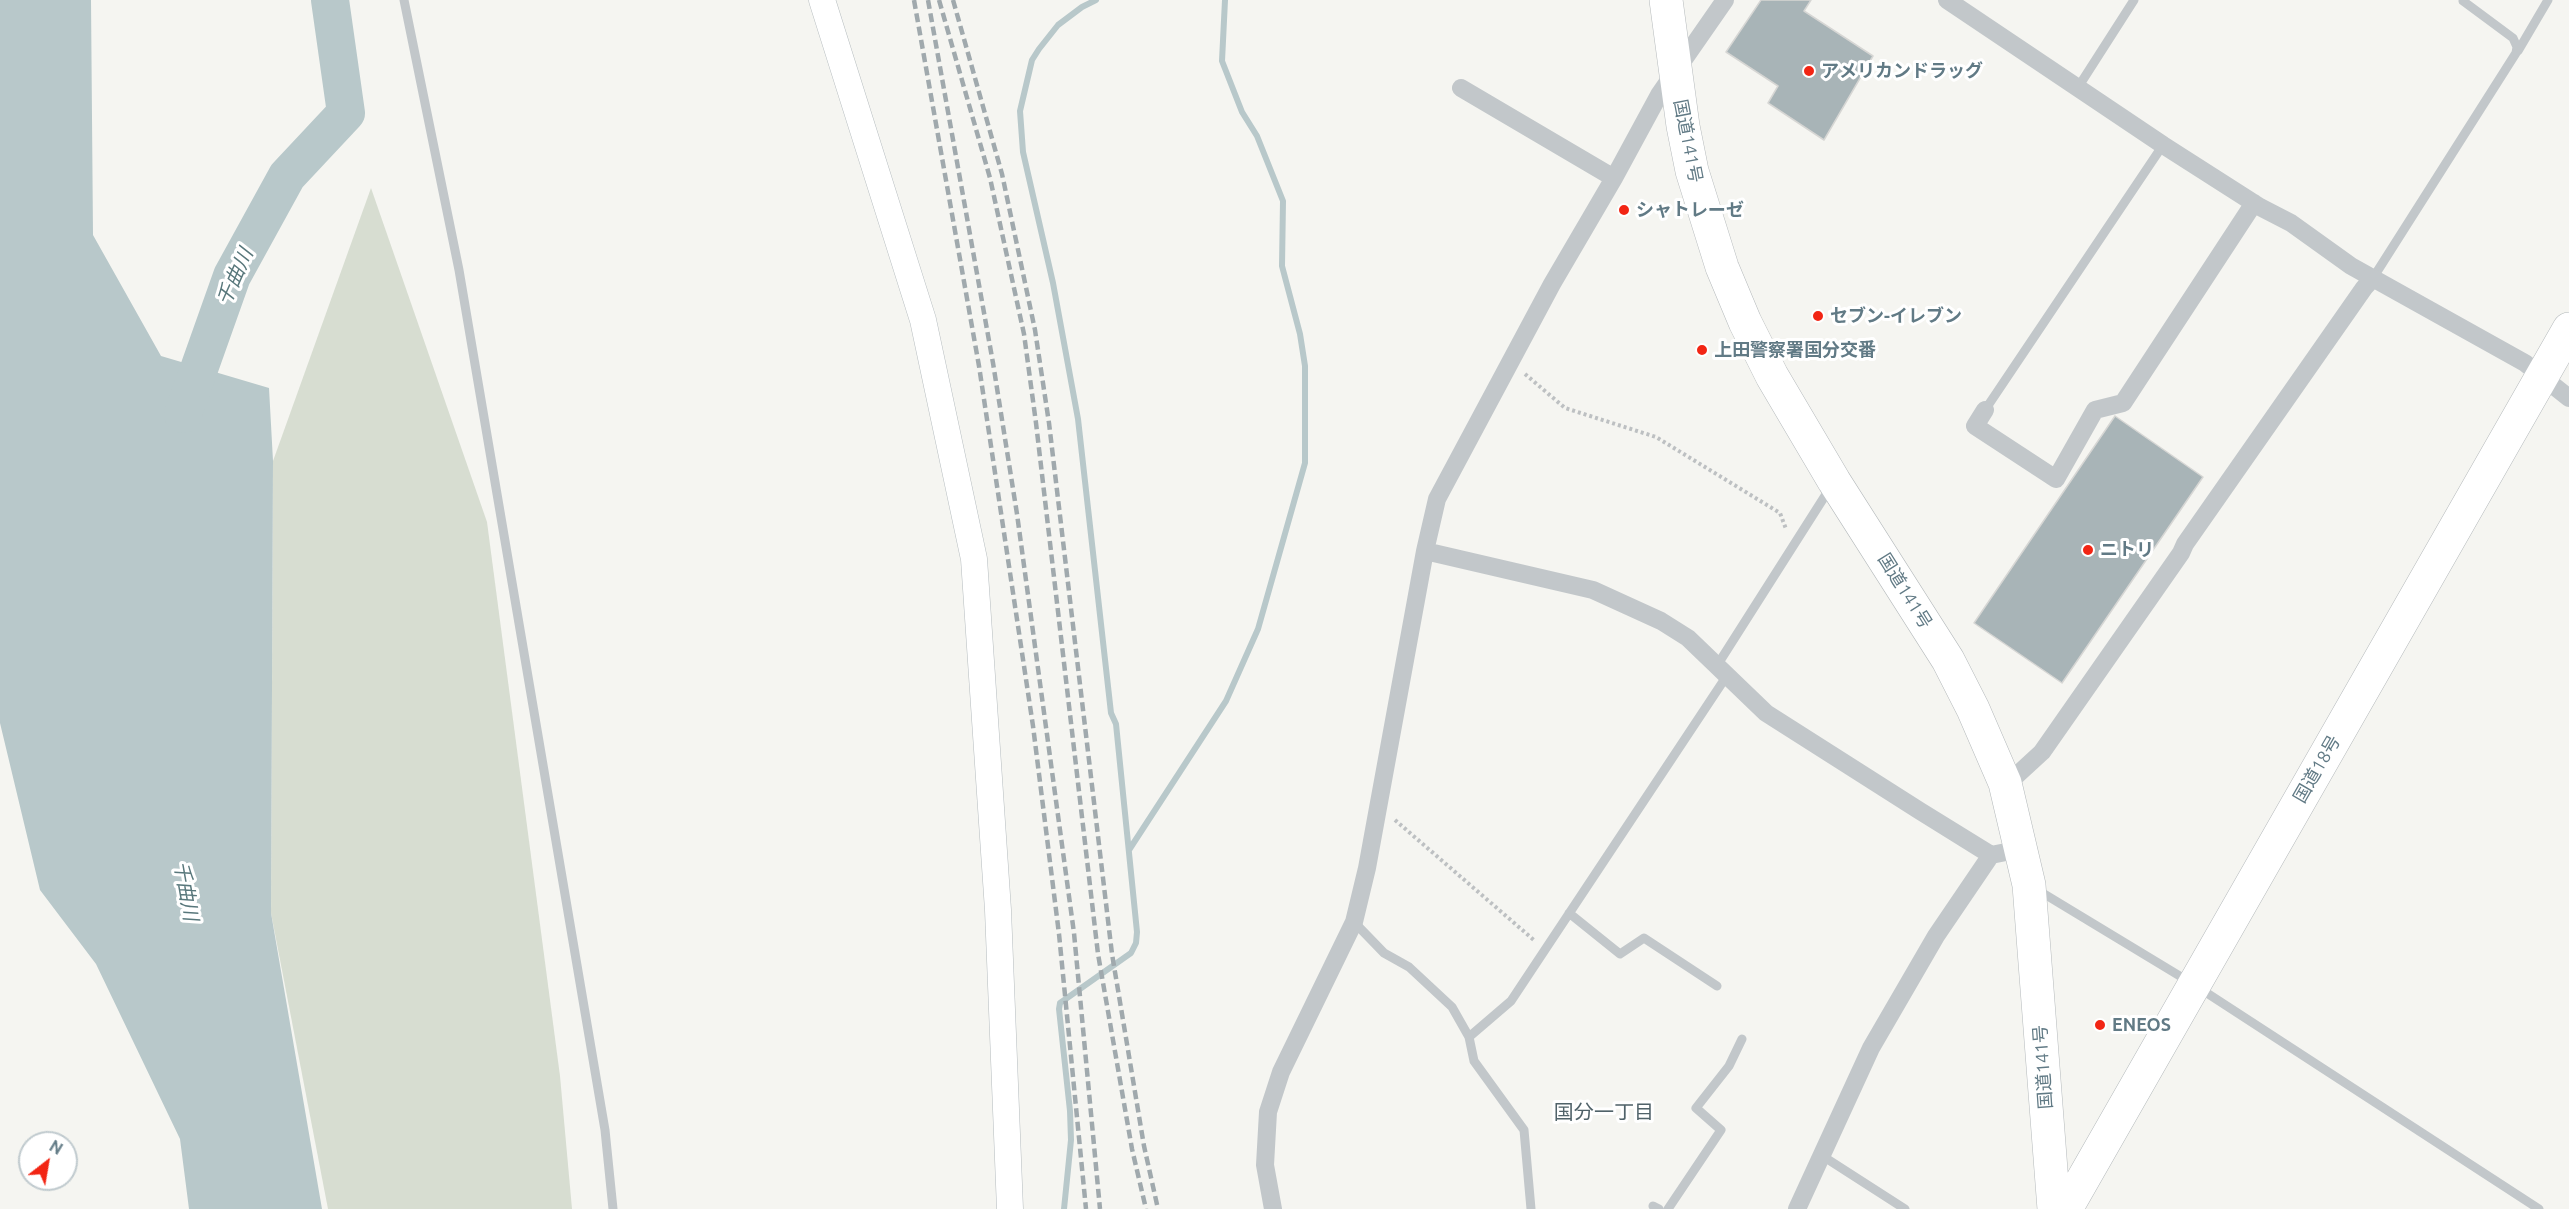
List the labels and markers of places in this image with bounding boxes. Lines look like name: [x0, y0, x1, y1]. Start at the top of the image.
place label: アメリカンドラッグ: [1821, 60, 1983, 82]
marker: アメリカンドラッグ: [1802, 64, 1816, 78]
place label: シャトレーゼ: [1636, 199, 1744, 221]
marker: シャトレーゼ: [1617, 203, 1631, 217]
place label: セブン-イレブン: [1830, 305, 1962, 327]
marker: セブン-イレブン: [1811, 309, 1825, 323]
place label: 上田警察署国分交番: [1714, 339, 1876, 361]
marker: 上田警察署国分交番: [1695, 343, 1709, 357]
place label: ニトリ: [2100, 539, 2154, 561]
marker: ニトリ: [2081, 543, 2095, 557]
place label: ENEOS: [2112, 1014, 2171, 1036]
marker: ENEOS: [2093, 1018, 2107, 1032]

